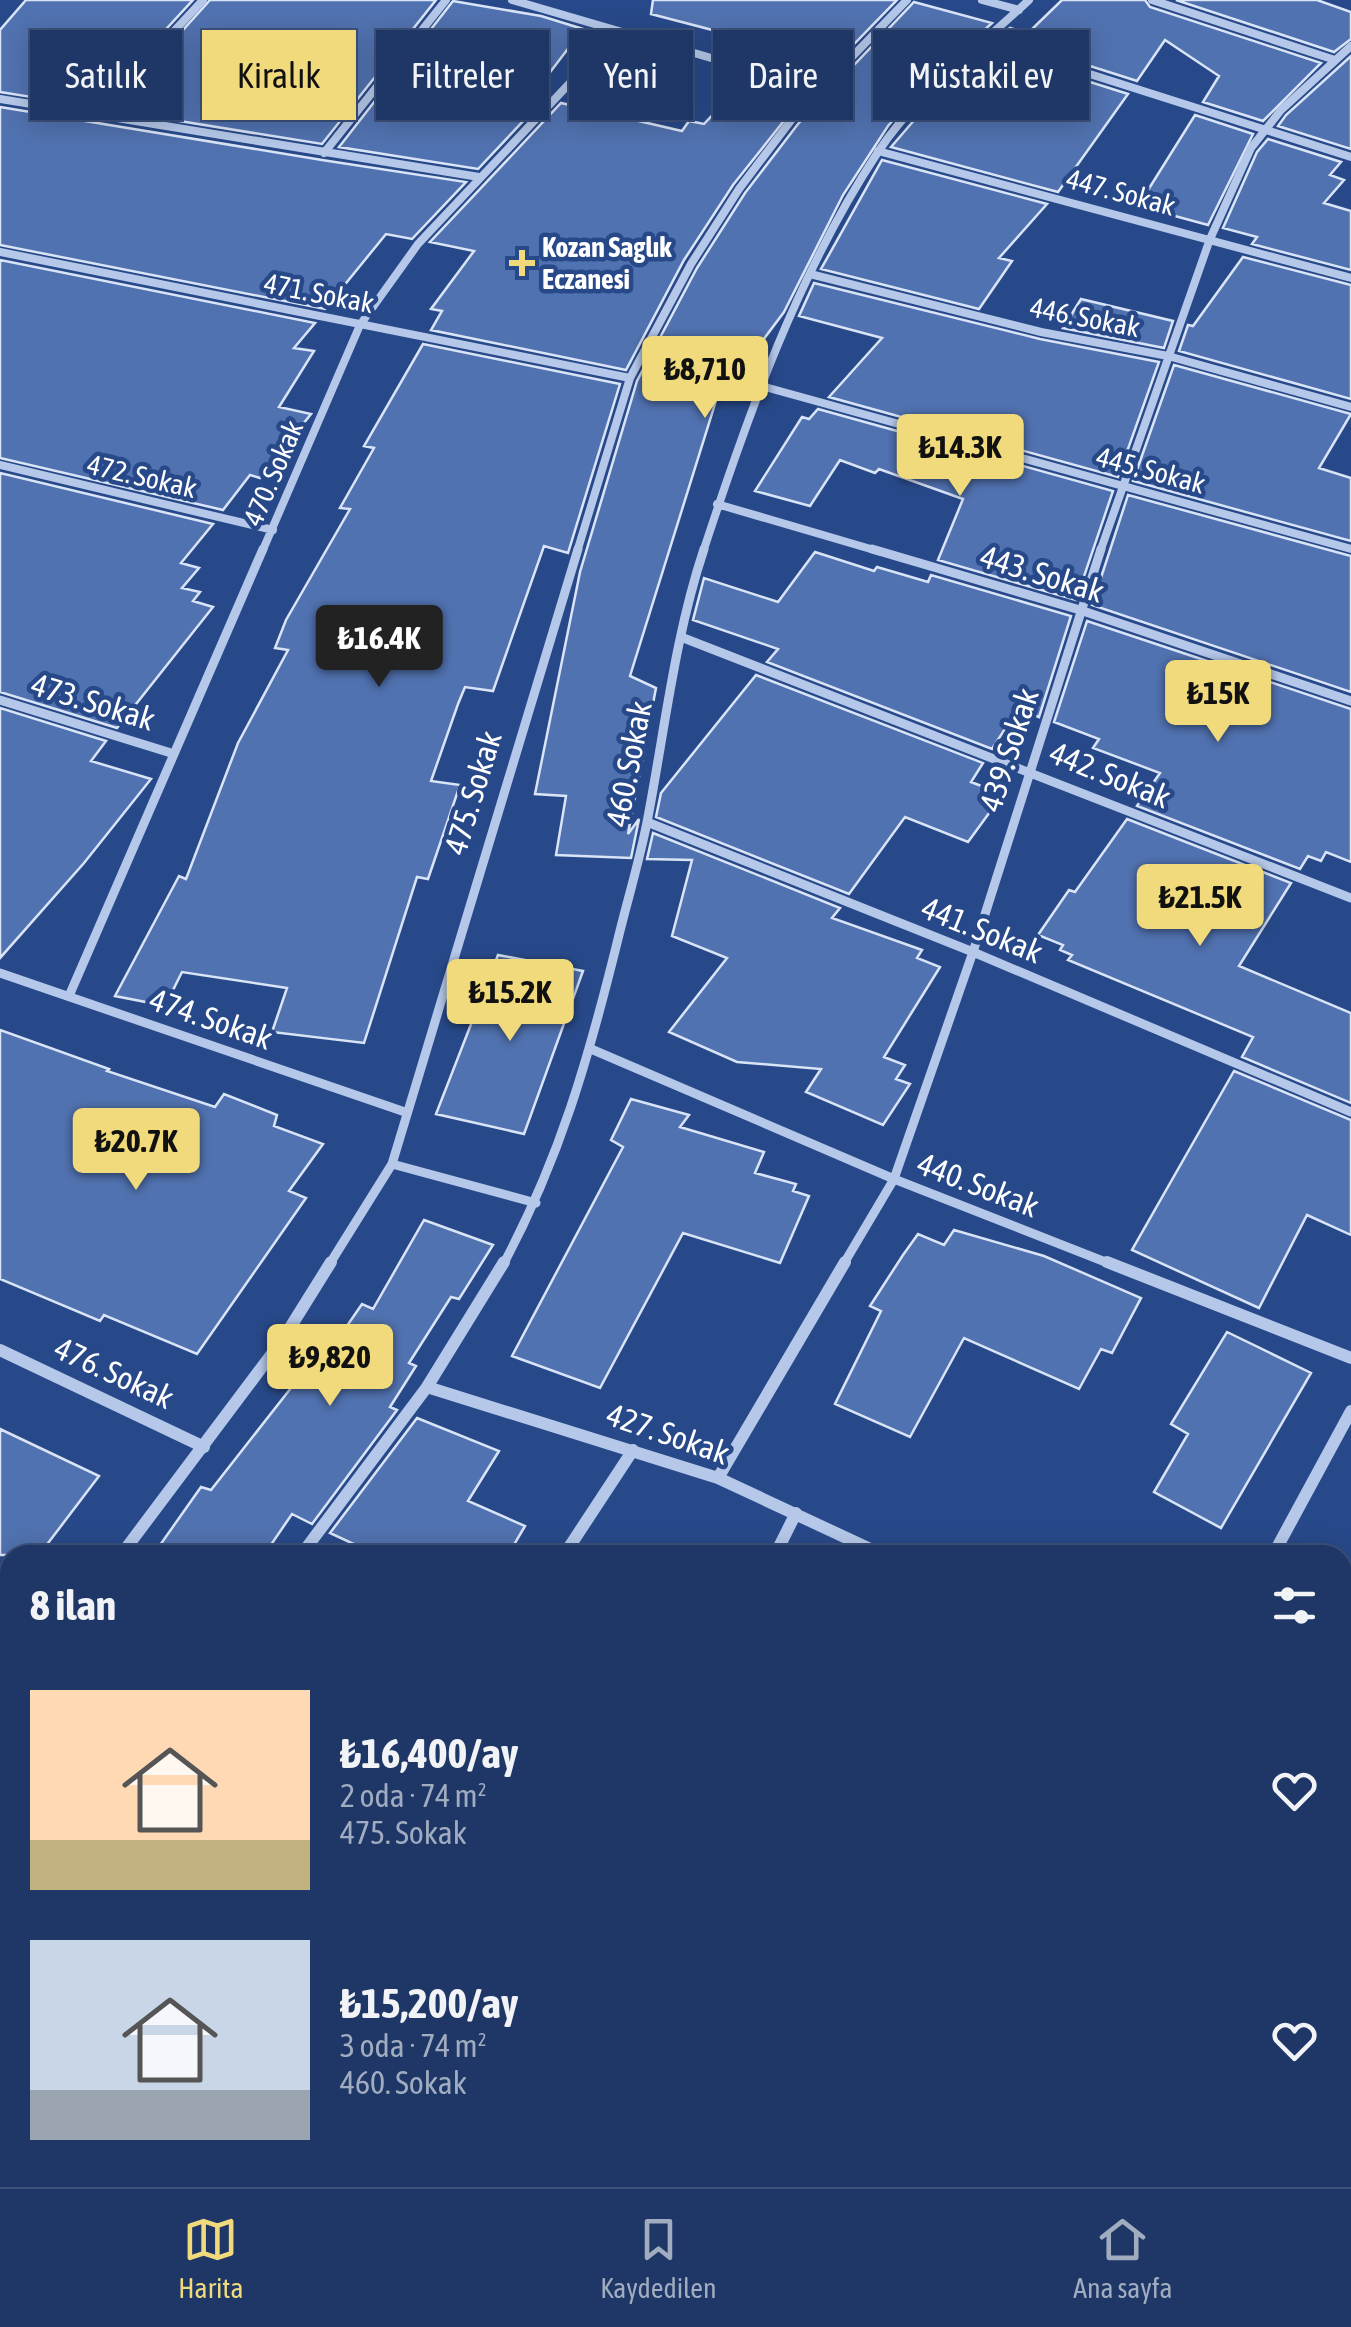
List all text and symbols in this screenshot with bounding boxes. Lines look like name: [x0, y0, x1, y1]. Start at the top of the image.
chip: Satılık: [30, 30, 182, 120]
chip: Kiralık: [202, 30, 356, 120]
chip: Filtreler: [376, 30, 549, 120]
chip: Yeni: [569, 30, 693, 120]
chip: Daire: [713, 30, 853, 120]
chip: Müstakil ev: [873, 30, 1089, 120]
street label: 447. Sokak: [1063, 162, 1179, 222]
place label: Kozan Saglık Eczanesi: [542, 231, 672, 295]
marker: Kozan Saglık Eczanesi: [511, 252, 533, 274]
street label: 471. Sokak: [262, 267, 376, 319]
street label: 446. Sokak: [1028, 291, 1142, 343]
pin: ₺8,710: [624, 336, 786, 421]
text: ₺8,710: [664, 350, 746, 387]
pin: ₺14.3K: [879, 414, 1041, 499]
street label: 470. Sokak: [237, 416, 309, 530]
text: ₺14.3K: [919, 428, 1001, 465]
street label: 445. Sokak: [1093, 440, 1209, 500]
street label: 472. Sokak: [84, 448, 200, 504]
street label: 443. Sokak: [976, 537, 1108, 610]
pin: ₺16.4K: [298, 605, 460, 690]
text: ₺16.4K: [338, 619, 420, 656]
pin: ₺15K: [1159, 660, 1277, 745]
street label: 473. Sokak: [27, 665, 159, 738]
text: ₺15K: [1187, 674, 1249, 711]
street label: 439. Sokak: [971, 684, 1046, 816]
street label: 460. Sokak: [598, 698, 659, 830]
street label: 475. Sokak: [436, 727, 509, 859]
street label: 442. Sokak: [1045, 734, 1176, 815]
pin: ₺21.5K: [1119, 864, 1281, 949]
text: ₺21.5K: [1159, 878, 1241, 915]
street label: 441. Sokak: [917, 889, 1048, 970]
pin: ₺15.2K: [429, 959, 591, 1044]
text: ₺15.2K: [469, 973, 551, 1010]
street label: 474. Sokak: [145, 980, 277, 1057]
pin: ₺20.7K: [55, 1108, 217, 1193]
text: ₺20.7K: [95, 1122, 177, 1159]
street label: 440. Sokak: [912, 1145, 1044, 1225]
pin: ₺9,820: [249, 1324, 411, 1409]
street label: 476. Sokak: [49, 1329, 179, 1416]
text: ₺9,820: [289, 1338, 371, 1375]
street label: 427. Sokak: [602, 1395, 734, 1472]
icon: filters: [1267, 1578, 1322, 1633]
text: 8 ilan: [30, 1581, 116, 1629]
text: ₺16,400/ay: [340, 1729, 518, 1777]
icon: home: [110, 1730, 230, 1850]
icon: heart: [1267, 1763, 1322, 1818]
text: 2 oda · 74 m²: [340, 1777, 487, 1814]
text: 475. Sokak: [340, 1814, 467, 1851]
text: ₺15,200/ay: [340, 1979, 518, 2027]
icon: home: [110, 1980, 230, 2100]
icon: heart: [1267, 2013, 1322, 2068]
text: 3 oda · 74 m²: [340, 2027, 487, 2064]
text: 460. Sokak: [340, 2064, 467, 2101]
tab: Harita: [178, 2212, 243, 2304]
tab: Kaydedilen: [600, 2212, 717, 2304]
tab: Ana sayfa: [1073, 2212, 1173, 2304]

